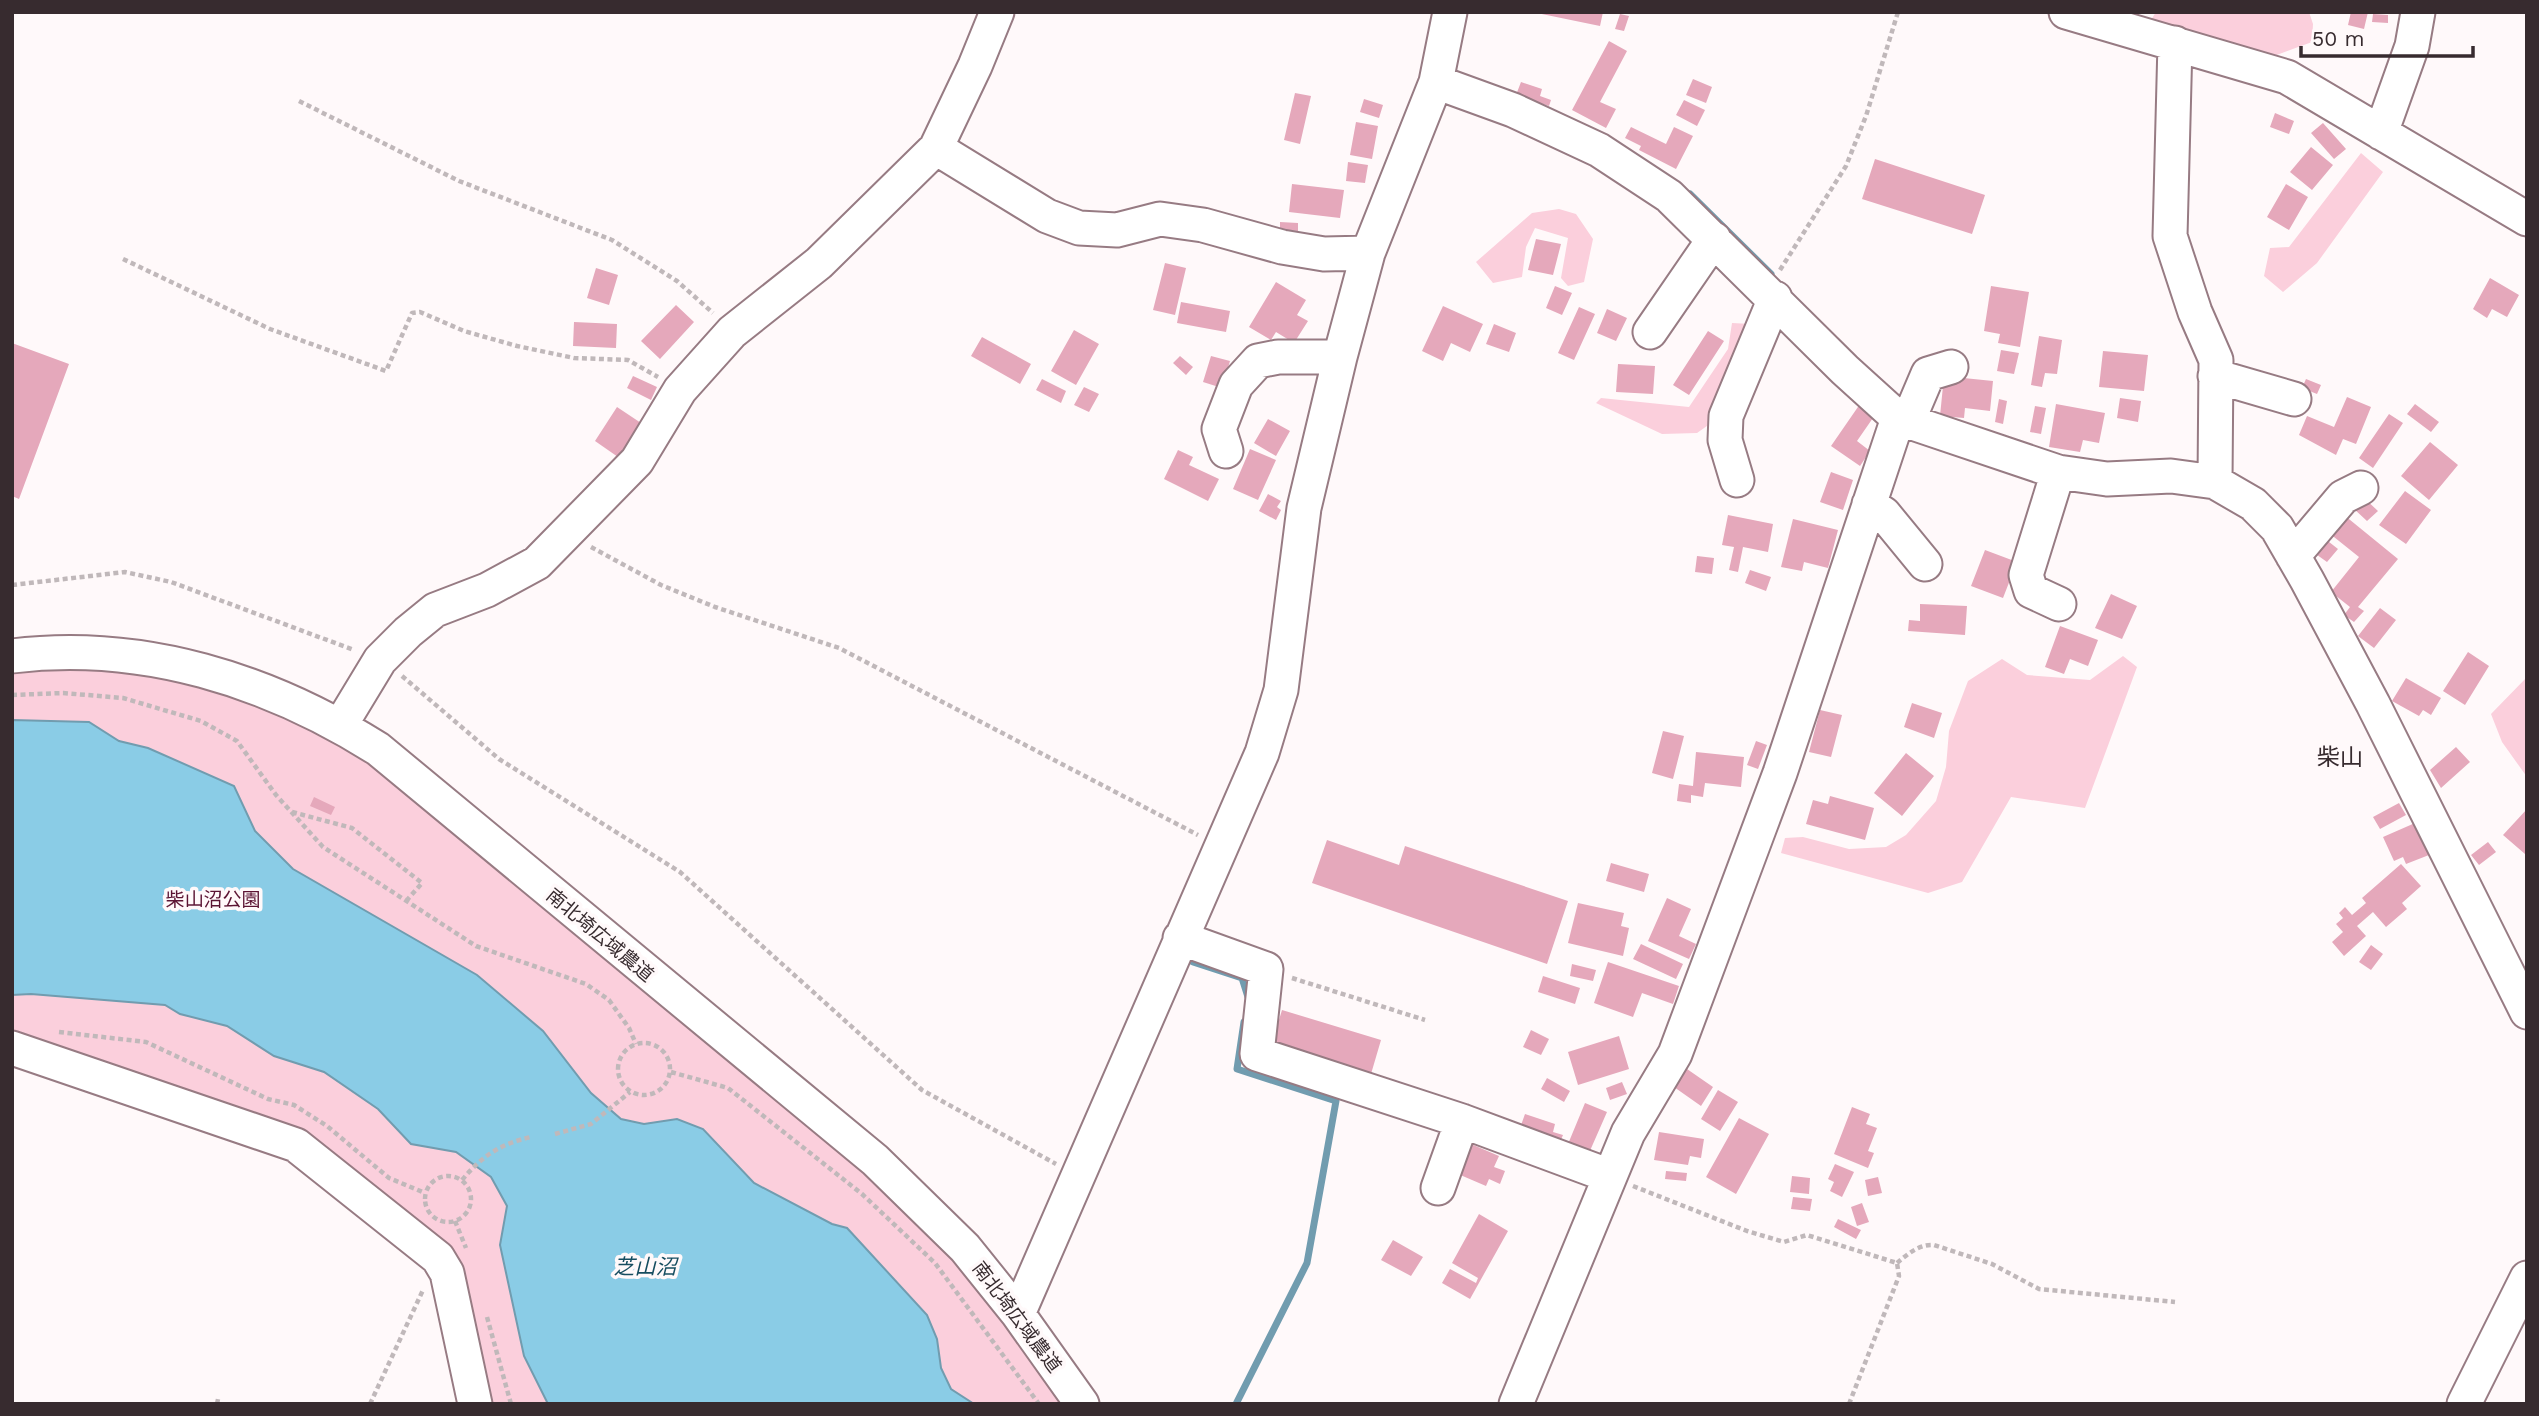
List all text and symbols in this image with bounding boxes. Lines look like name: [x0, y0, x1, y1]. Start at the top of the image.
scale bar: [2301, 14, 2472, 58]
text: 50 m: [2312, 26, 2364, 51]
district label: 柴山: [2317, 744, 2363, 771]
street label: 南北埼広域農道: [542, 883, 658, 987]
park label: 柴山沼公園: [165, 888, 261, 911]
water label: 芝山沼: [614, 1254, 679, 1279]
street label: 南北埼広域農道: [968, 1257, 1066, 1377]

